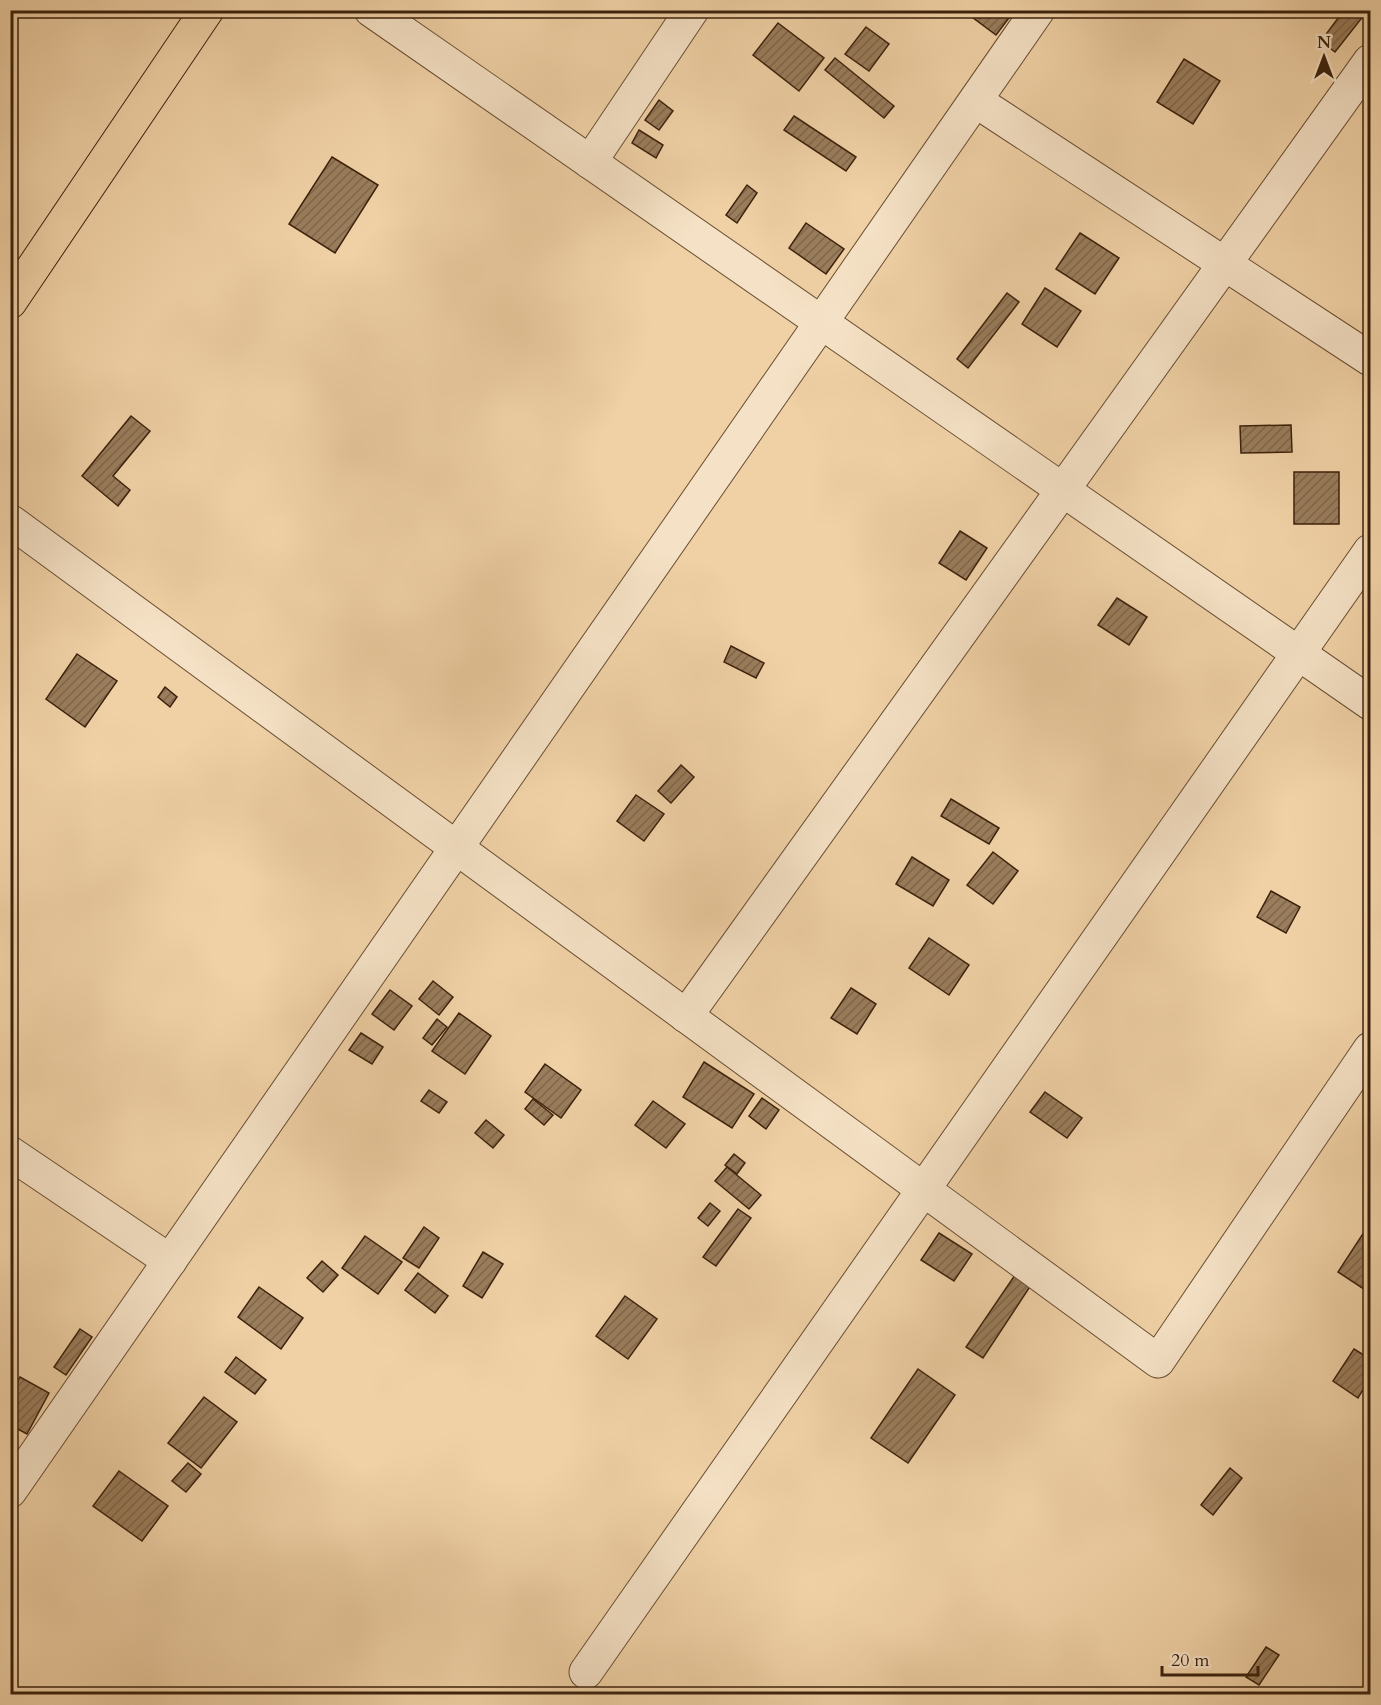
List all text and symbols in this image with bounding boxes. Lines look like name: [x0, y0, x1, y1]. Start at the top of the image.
north arrow: [1294, 27, 1354, 87]
text: N: [1317, 32, 1331, 54]
scale bar: [1162, 1639, 1258, 1677]
text: 20 m: [1171, 1648, 1210, 1673]

